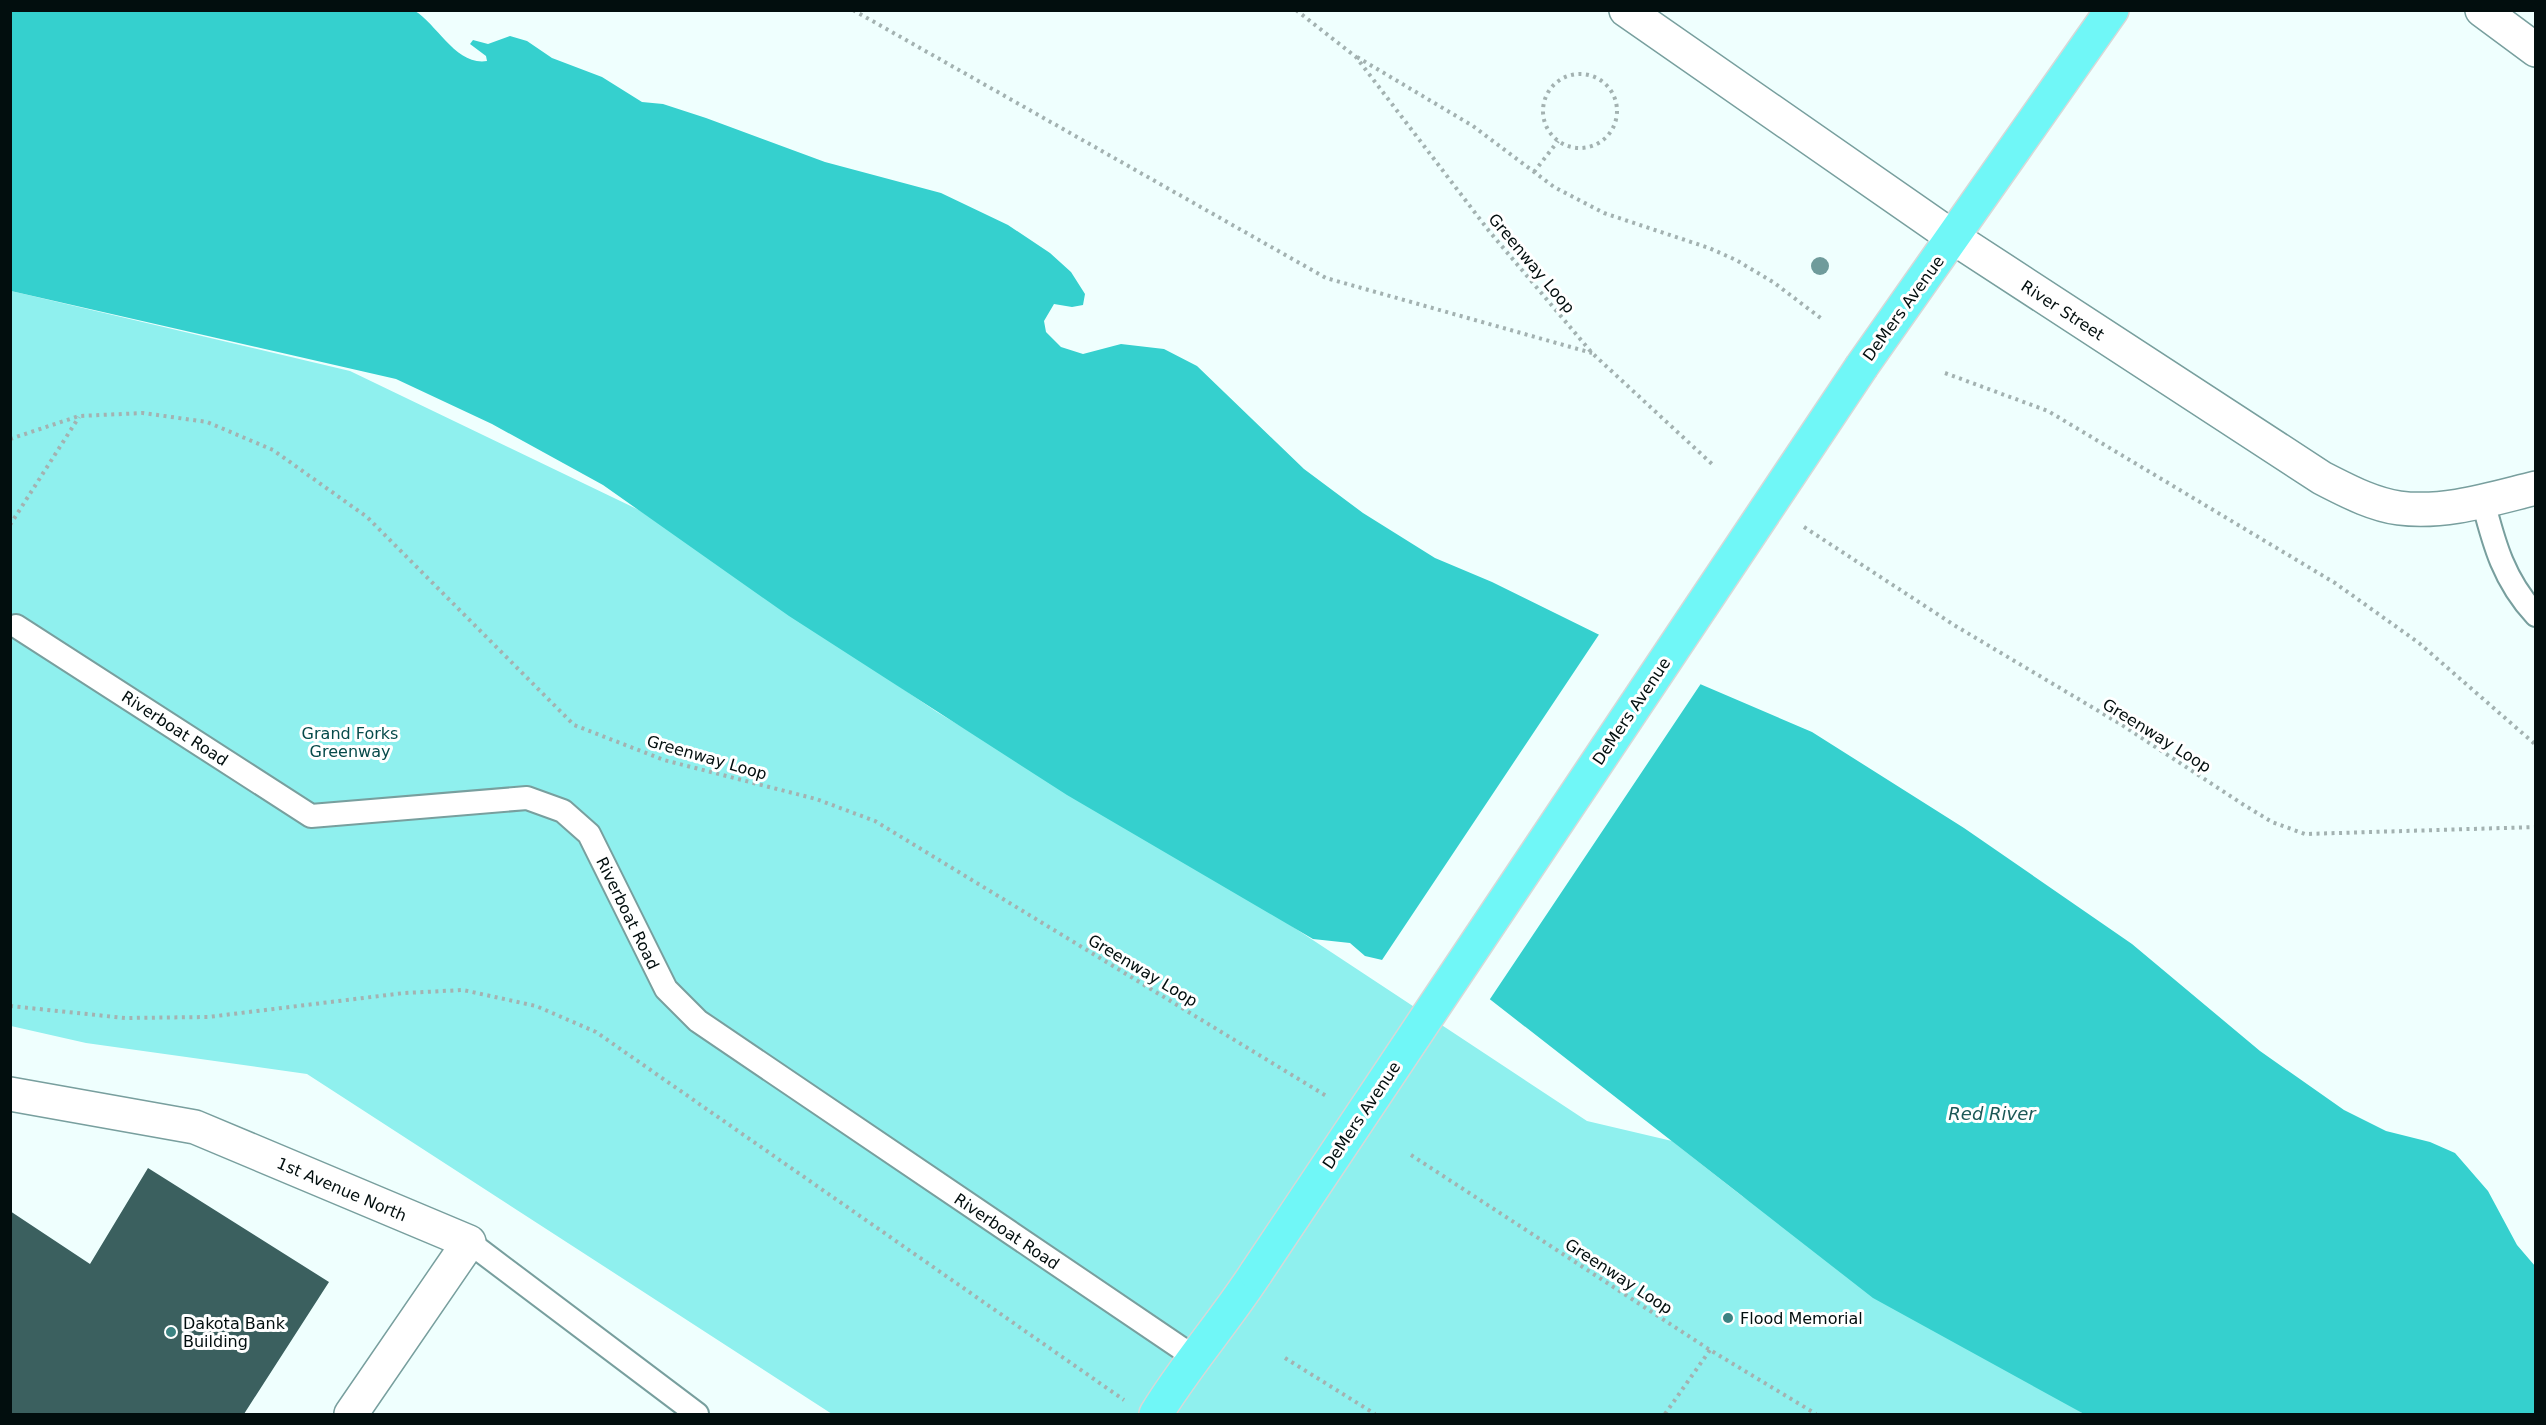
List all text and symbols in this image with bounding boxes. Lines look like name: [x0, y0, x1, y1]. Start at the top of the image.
street label: Greenway Loop: [1484, 210, 1579, 317]
street label: DeMers Avenue: [1859, 252, 1948, 365]
street label: River Street: [2018, 277, 2108, 344]
street label: DeMers Avenue: [1589, 654, 1674, 769]
street label: Riverboat Road: [118, 687, 231, 770]
street label: Greenway Loop: [2099, 694, 2214, 776]
park label: Grand Forks Greenway: [302, 724, 398, 761]
street label: Greenway Loop: [645, 731, 769, 784]
street label: Riverboat Road: [592, 854, 663, 973]
street label: Greenway Loop: [1085, 930, 1201, 1011]
street label: DeMers Avenue: [1319, 1058, 1404, 1173]
water label: Red River: [1948, 1103, 2037, 1124]
street label: 1st Avenue North: [274, 1154, 410, 1225]
street label: Riverboat Road: [951, 1189, 1063, 1274]
street label: Greenway Loop: [1561, 1235, 1676, 1318]
place label: Flood Memorial: [1740, 1309, 1863, 1328]
marker: Flood Memorial: [1721, 1311, 1735, 1325]
place label: Dakota Bank Building: [183, 1314, 286, 1351]
marker: Dakota Bank Building: [164, 1325, 178, 1339]

